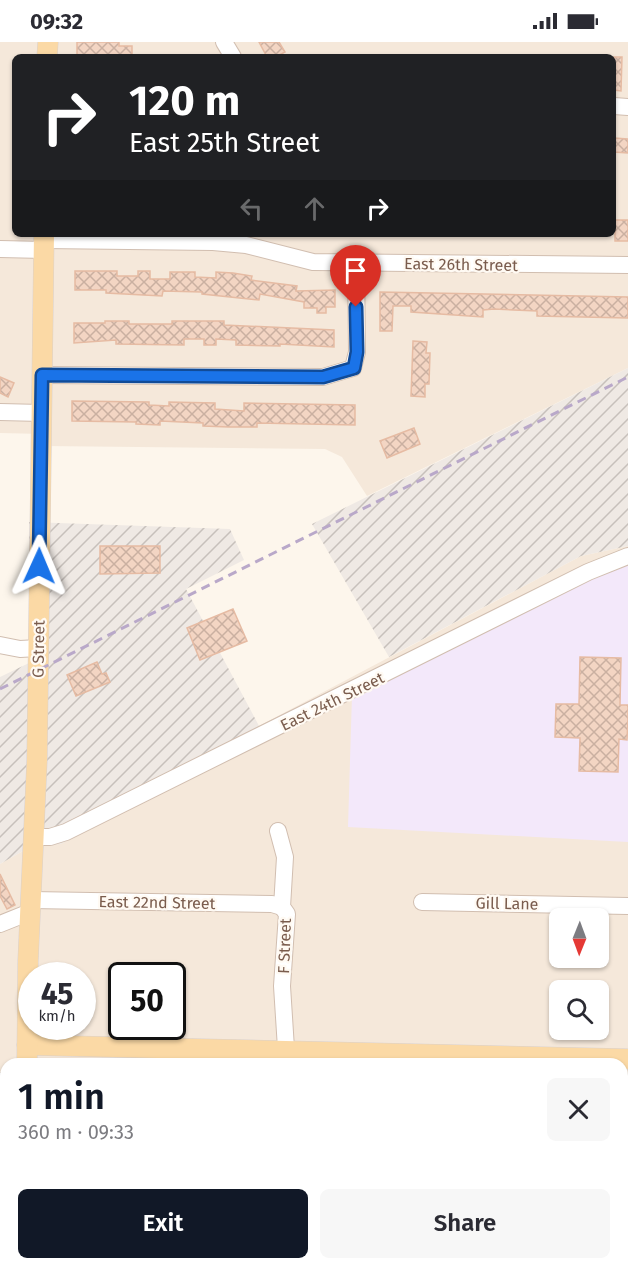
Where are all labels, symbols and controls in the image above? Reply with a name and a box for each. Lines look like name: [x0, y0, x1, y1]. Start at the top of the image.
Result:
text: 09:32: [30, 8, 83, 35]
text: 120 m: [129, 76, 240, 126]
icon: right: [30, 78, 108, 156]
text: East 25th Street: [129, 127, 320, 159]
icon: left: [235, 192, 268, 225]
icon: ahead: [298, 192, 331, 225]
icon: right: [361, 192, 394, 225]
pin: [330, 245, 381, 307]
icon: arrive: [339, 254, 372, 287]
street label: East 26th Street: [404, 254, 518, 275]
position arrow: [7, 534, 71, 598]
street label: G Street: [28, 620, 49, 678]
street label: East 24th Street: [277, 668, 387, 735]
street label: East 22nd Street: [98, 892, 216, 913]
street label: Gill Lane: [475, 893, 539, 914]
north arrow: [549, 908, 609, 968]
map controls: [549, 908, 609, 1040]
street label: F Street: [274, 918, 295, 974]
speed limit sign: 50: [108, 962, 186, 1040]
text: 45: [41, 976, 73, 1012]
button: search: [549, 980, 609, 1040]
text: km/h: [38, 1007, 76, 1025]
text: 1 min: [18, 1075, 105, 1119]
button: close: [547, 1078, 610, 1141]
text: 360 m · 09:33: [18, 1120, 134, 1144]
button: Exit: [18, 1189, 308, 1258]
button: Share: [320, 1189, 610, 1258]

